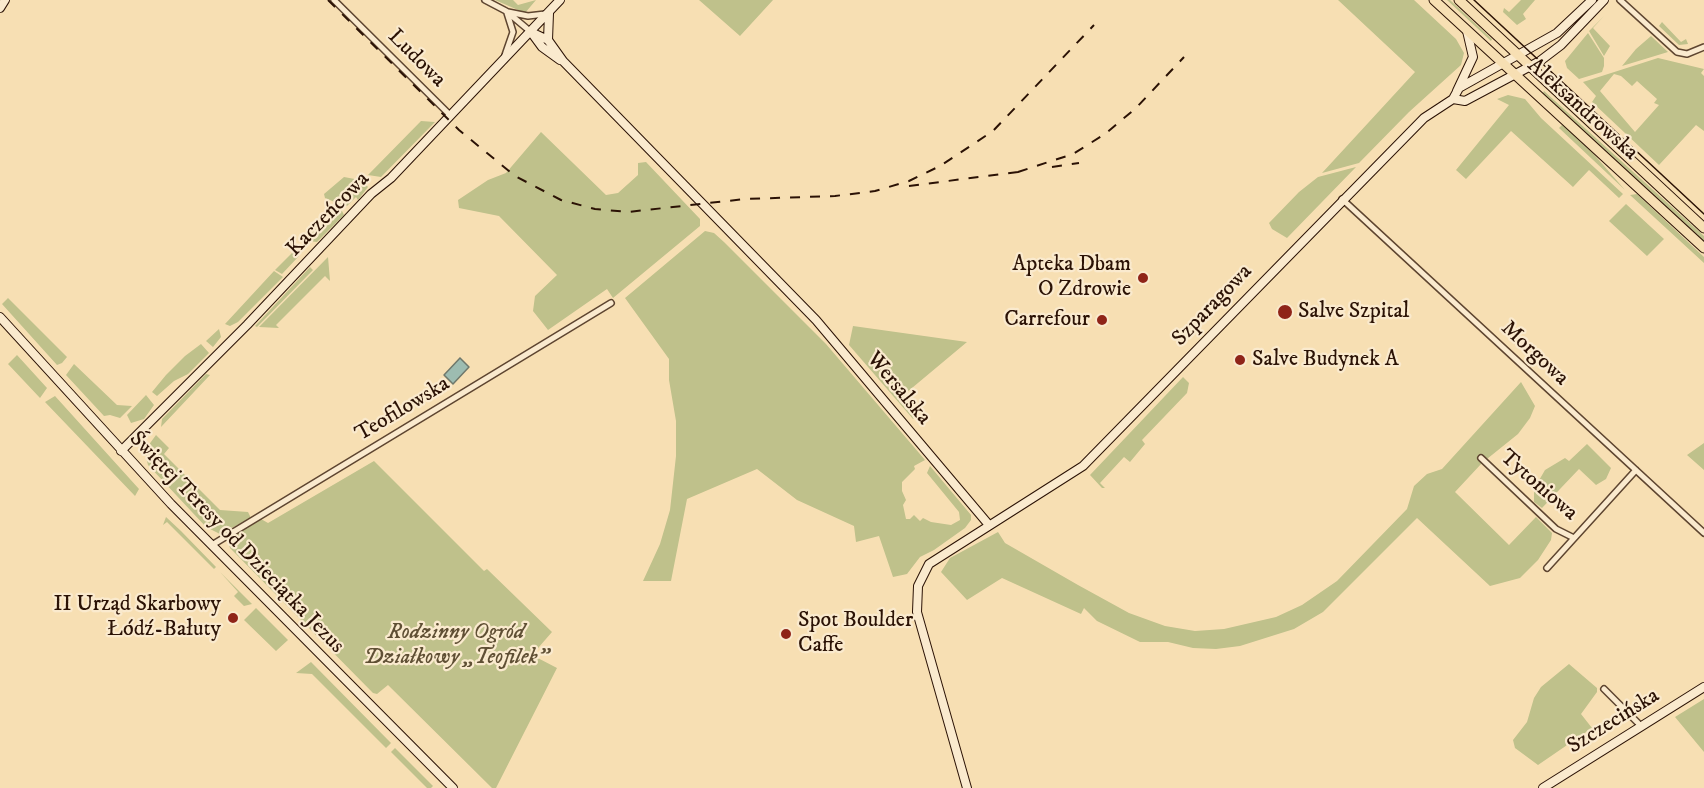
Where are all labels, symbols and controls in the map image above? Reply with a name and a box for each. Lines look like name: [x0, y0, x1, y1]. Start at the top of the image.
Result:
street label: Ludowa: [381, 24, 451, 94]
street label: Aleksandrowska: [1521, 53, 1643, 167]
street label: Kaczeńcowa: [282, 167, 376, 263]
place label: Apteka Dbam O Zdrowie: [1012, 252, 1131, 304]
street label: Szparagowa: [1167, 260, 1259, 352]
marker: Apteka Dbam O Zdrowie: [1136, 271, 1150, 285]
place label: Salve Szpital: [1298, 299, 1409, 325]
marker: Salve Szpital: [1276, 303, 1294, 321]
place label: Carrefour: [1004, 307, 1090, 333]
marker: Carrefour: [1095, 313, 1109, 327]
street label: Morgowa: [1495, 316, 1573, 392]
street label: Wersalska: [860, 347, 936, 431]
place label: Salve Budynek A: [1252, 347, 1399, 373]
marker: Salve Budynek A: [1233, 353, 1247, 367]
street label: Teofilowska: [351, 372, 455, 448]
street label: Świętej Teresy od Dzieciątka Jezus: [123, 427, 349, 659]
street label: Tytoniowa: [1493, 445, 1583, 527]
place label: II Urząd Skarbowy Łódź-Bałuty: [54, 592, 221, 644]
place label: Spot Boulder Caffe: [798, 608, 913, 660]
marker: II Urząd Skarbowy Łódź-Bałuty: [226, 611, 240, 625]
park label: Rodzinny Ogród Działkowy „Teofilek”: [364, 620, 548, 672]
marker: Spot Boulder Caffe: [779, 627, 793, 641]
street label: Szczecińska: [1563, 683, 1665, 761]

